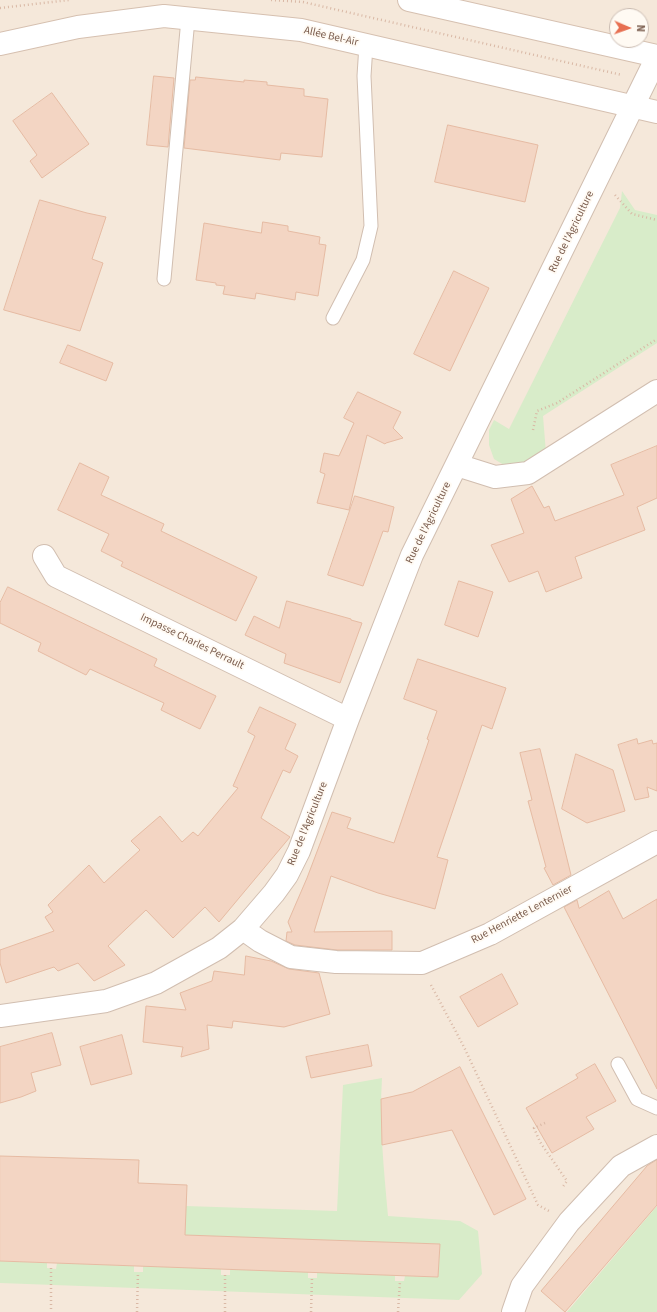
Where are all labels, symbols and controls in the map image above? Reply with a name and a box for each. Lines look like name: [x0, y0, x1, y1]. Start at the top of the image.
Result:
north arrow: [609, 8, 649, 48]
street label: Allée Bel-Air: [303, 24, 359, 50]
text: N: [633, 24, 648, 32]
street label: Rue de l'Agriculture: [546, 189, 598, 275]
street label: Rue de l'Agriculture: [403, 480, 455, 566]
street label: Impasse Charles Perrault: [138, 611, 246, 673]
street label: Rue de l'Agriculture: [285, 780, 331, 868]
street label: Rue Henriette Lenternier: [469, 883, 575, 947]

